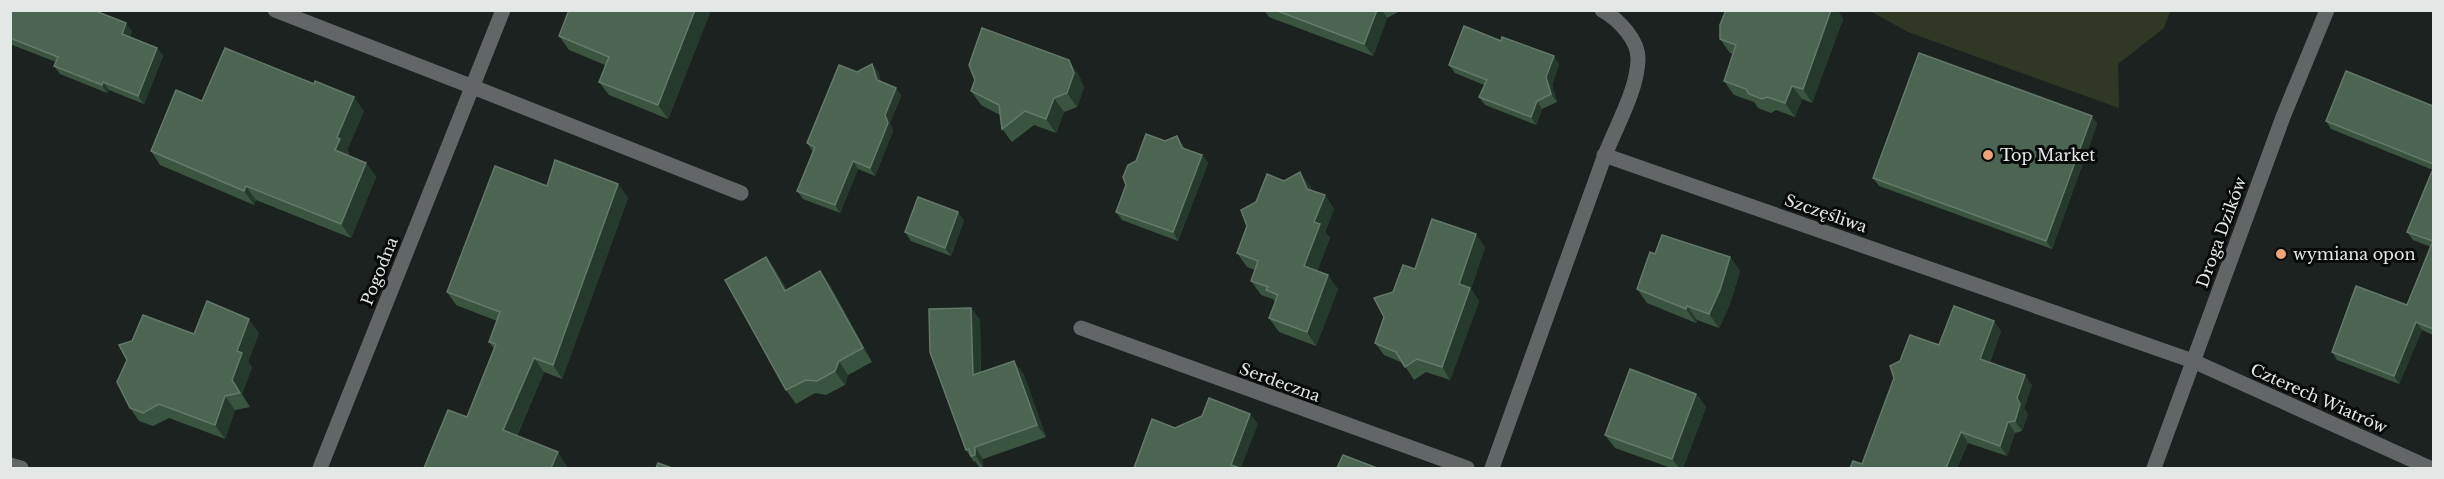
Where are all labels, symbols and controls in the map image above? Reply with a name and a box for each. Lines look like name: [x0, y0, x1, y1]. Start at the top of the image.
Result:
place label: Top Market: [2000, 145, 2095, 165]
marker: Top Market: [1981, 148, 1995, 162]
street label: Droga Dzików: [2192, 174, 2250, 290]
street label: Szczęśliwa: [1782, 190, 1870, 236]
street label: Pogodna: [356, 234, 402, 308]
place label: wymiana opon: [2293, 244, 2415, 264]
marker: wymiana opon: [2274, 247, 2288, 261]
street label: Serdeczna: [1237, 358, 1323, 406]
street label: Czterech Wiatrów: [2248, 359, 2391, 437]

